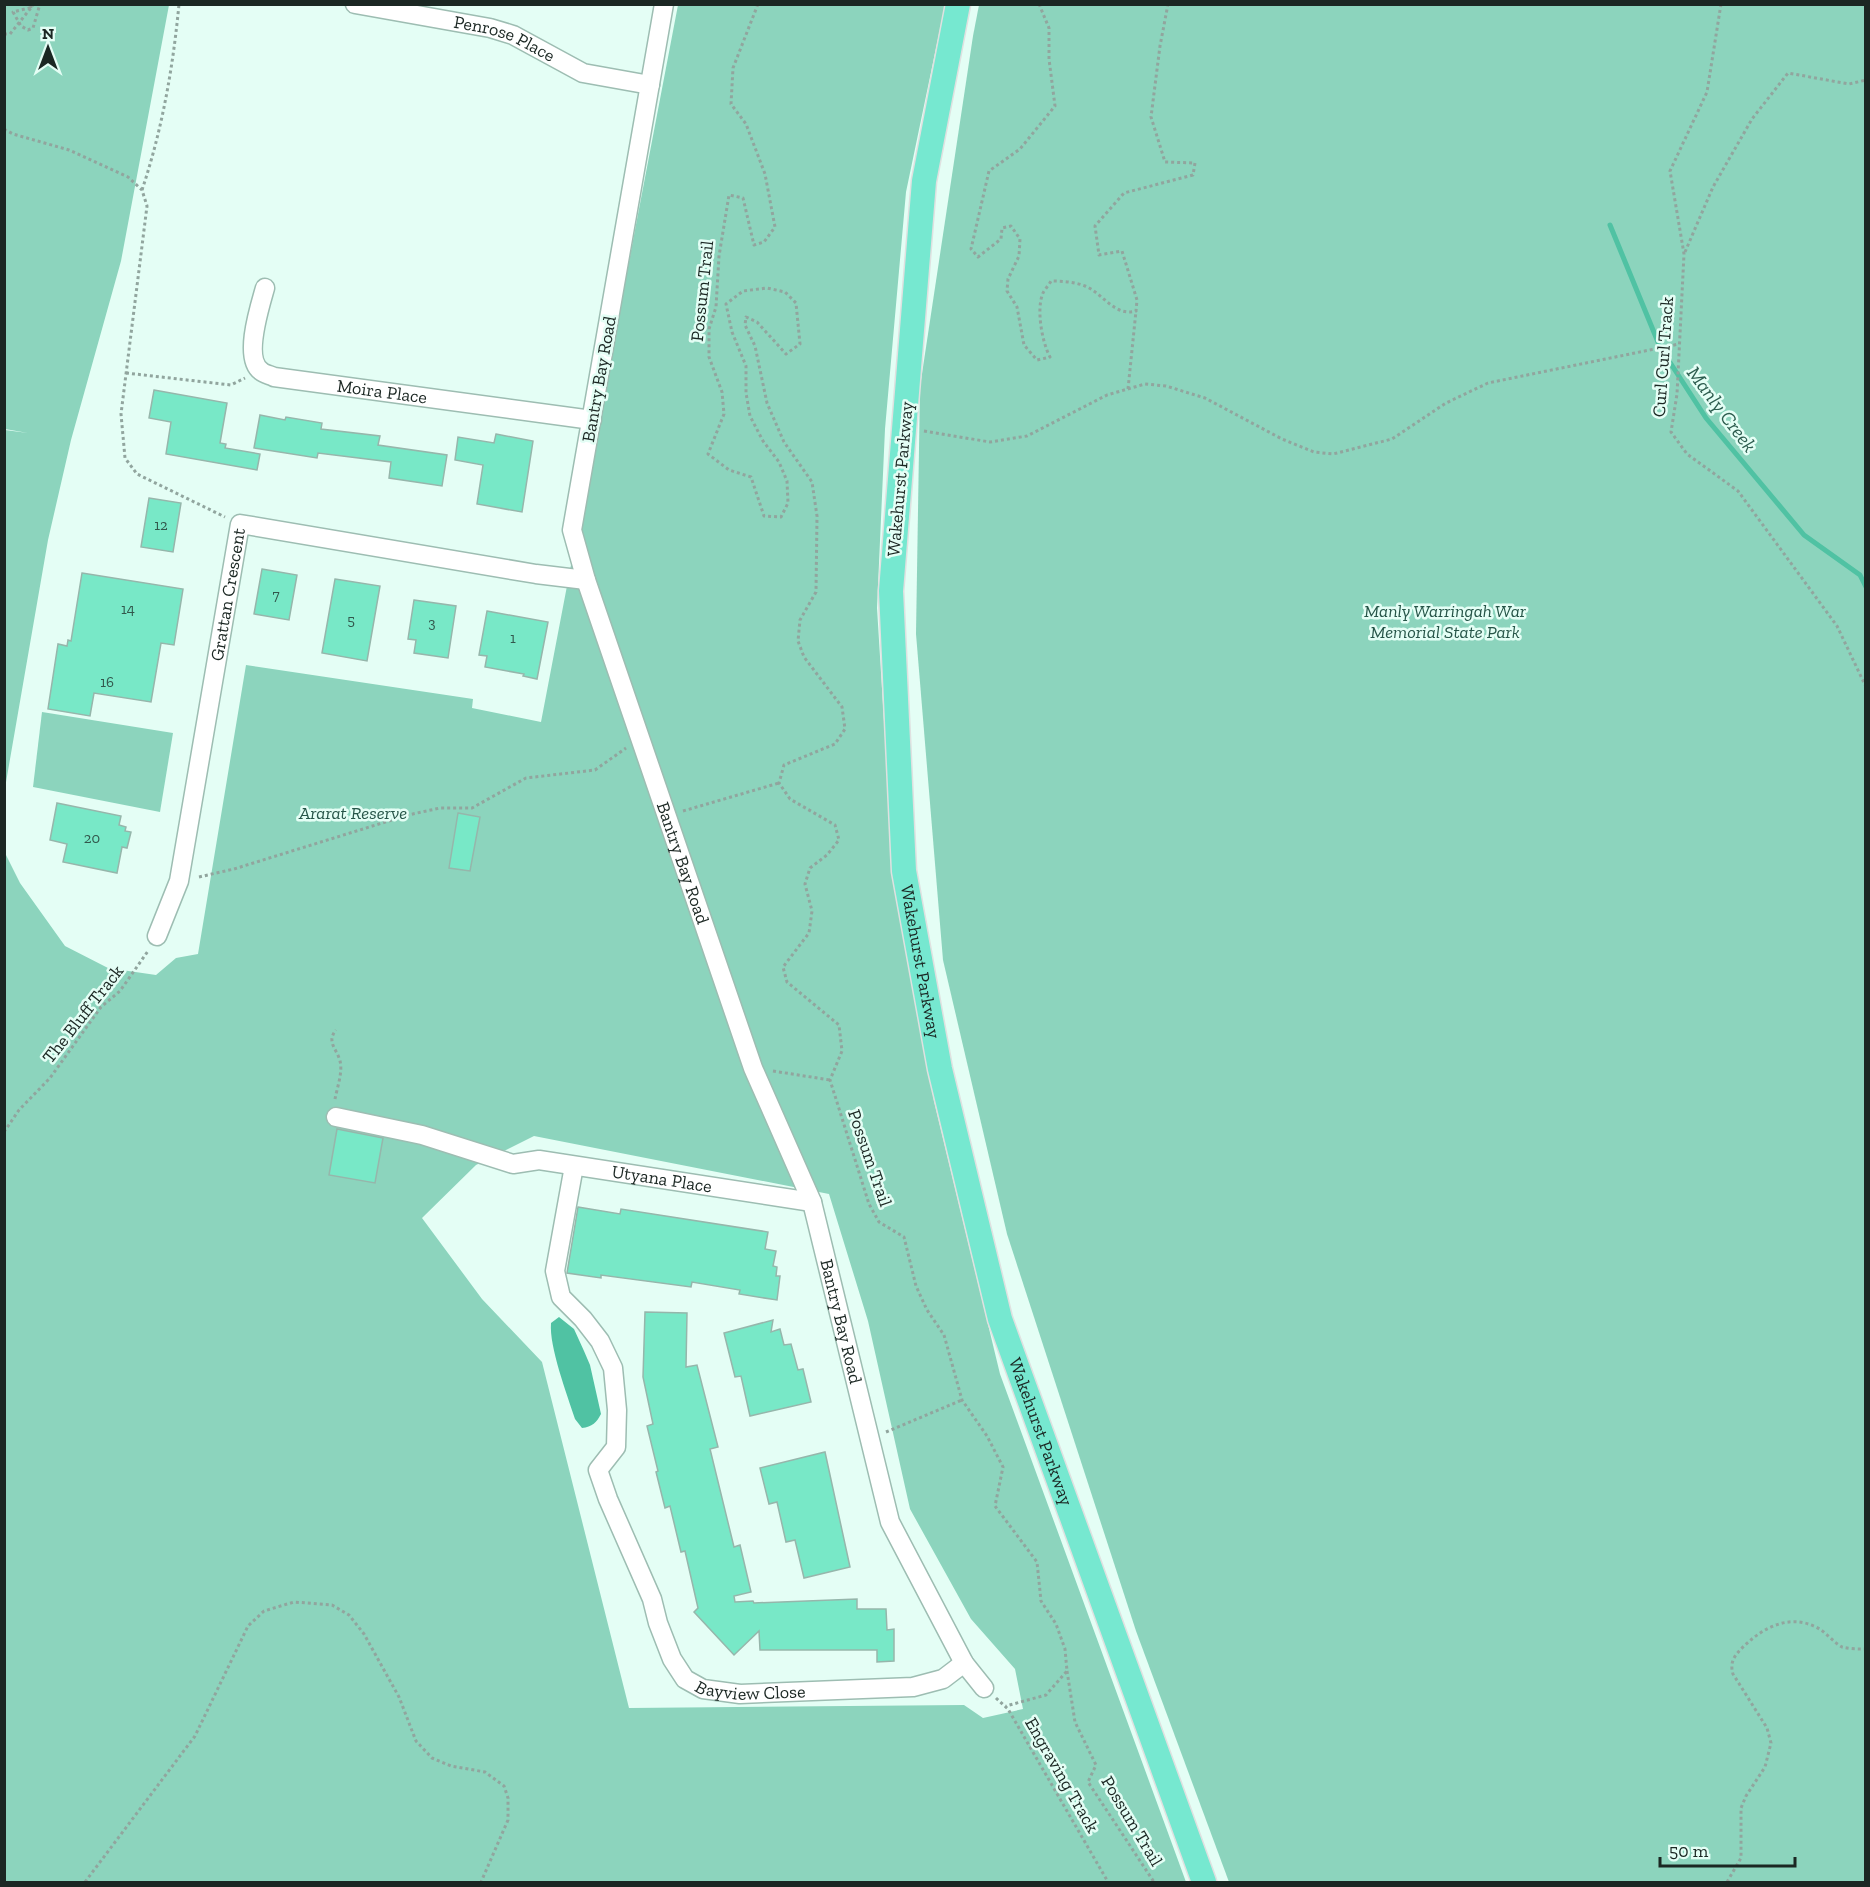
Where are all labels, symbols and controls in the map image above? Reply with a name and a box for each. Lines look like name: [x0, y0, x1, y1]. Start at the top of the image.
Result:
street label: Penrose Place: [452, 11, 559, 67]
north arrow: [18, 18, 78, 78]
text: N: [42, 24, 54, 43]
street label: Possum Trail: [686, 239, 718, 343]
street label: Curl Curl Track: [1648, 295, 1678, 418]
street label: Bantry Bay Road: [577, 314, 621, 444]
water label: Manly Creek: [1682, 361, 1762, 457]
street label: Moira Place: [336, 375, 428, 409]
street label: Wakehurst Parkway: [882, 400, 918, 557]
house number: 12: [154, 516, 168, 534]
street label: Grattan Crescent: [206, 526, 250, 663]
house number: 7: [272, 586, 280, 604]
house number: 14: [121, 600, 135, 618]
park label: Manly Warringah War Memorial State Park: [1364, 600, 1527, 643]
house number: 5: [347, 611, 355, 629]
house number: 3: [428, 614, 436, 632]
house number: 1: [510, 629, 516, 647]
house number: 16: [100, 673, 114, 691]
street label: Bantry Bay Road: [652, 799, 714, 927]
park label: Ararat Reserve: [298, 802, 407, 824]
house number: 20: [84, 829, 100, 847]
street label: Wakehurst Parkway: [896, 883, 945, 1041]
street label: The Bluff Track: [38, 960, 129, 1068]
street label: Possum Trail: [843, 1107, 897, 1210]
street label: Utyana Place: [610, 1160, 714, 1197]
street label: Bantry Bay Road: [815, 1257, 867, 1386]
street label: Wakehurst Parkway: [1004, 1355, 1078, 1509]
street label: Bayview Close: [691, 1676, 806, 1705]
street label: Engraving Track: [1020, 1713, 1104, 1837]
street label: Possum Trail: [1096, 1772, 1168, 1870]
scale bar: [1660, 1830, 1795, 1868]
text: 50 m: [1669, 1840, 1709, 1862]

